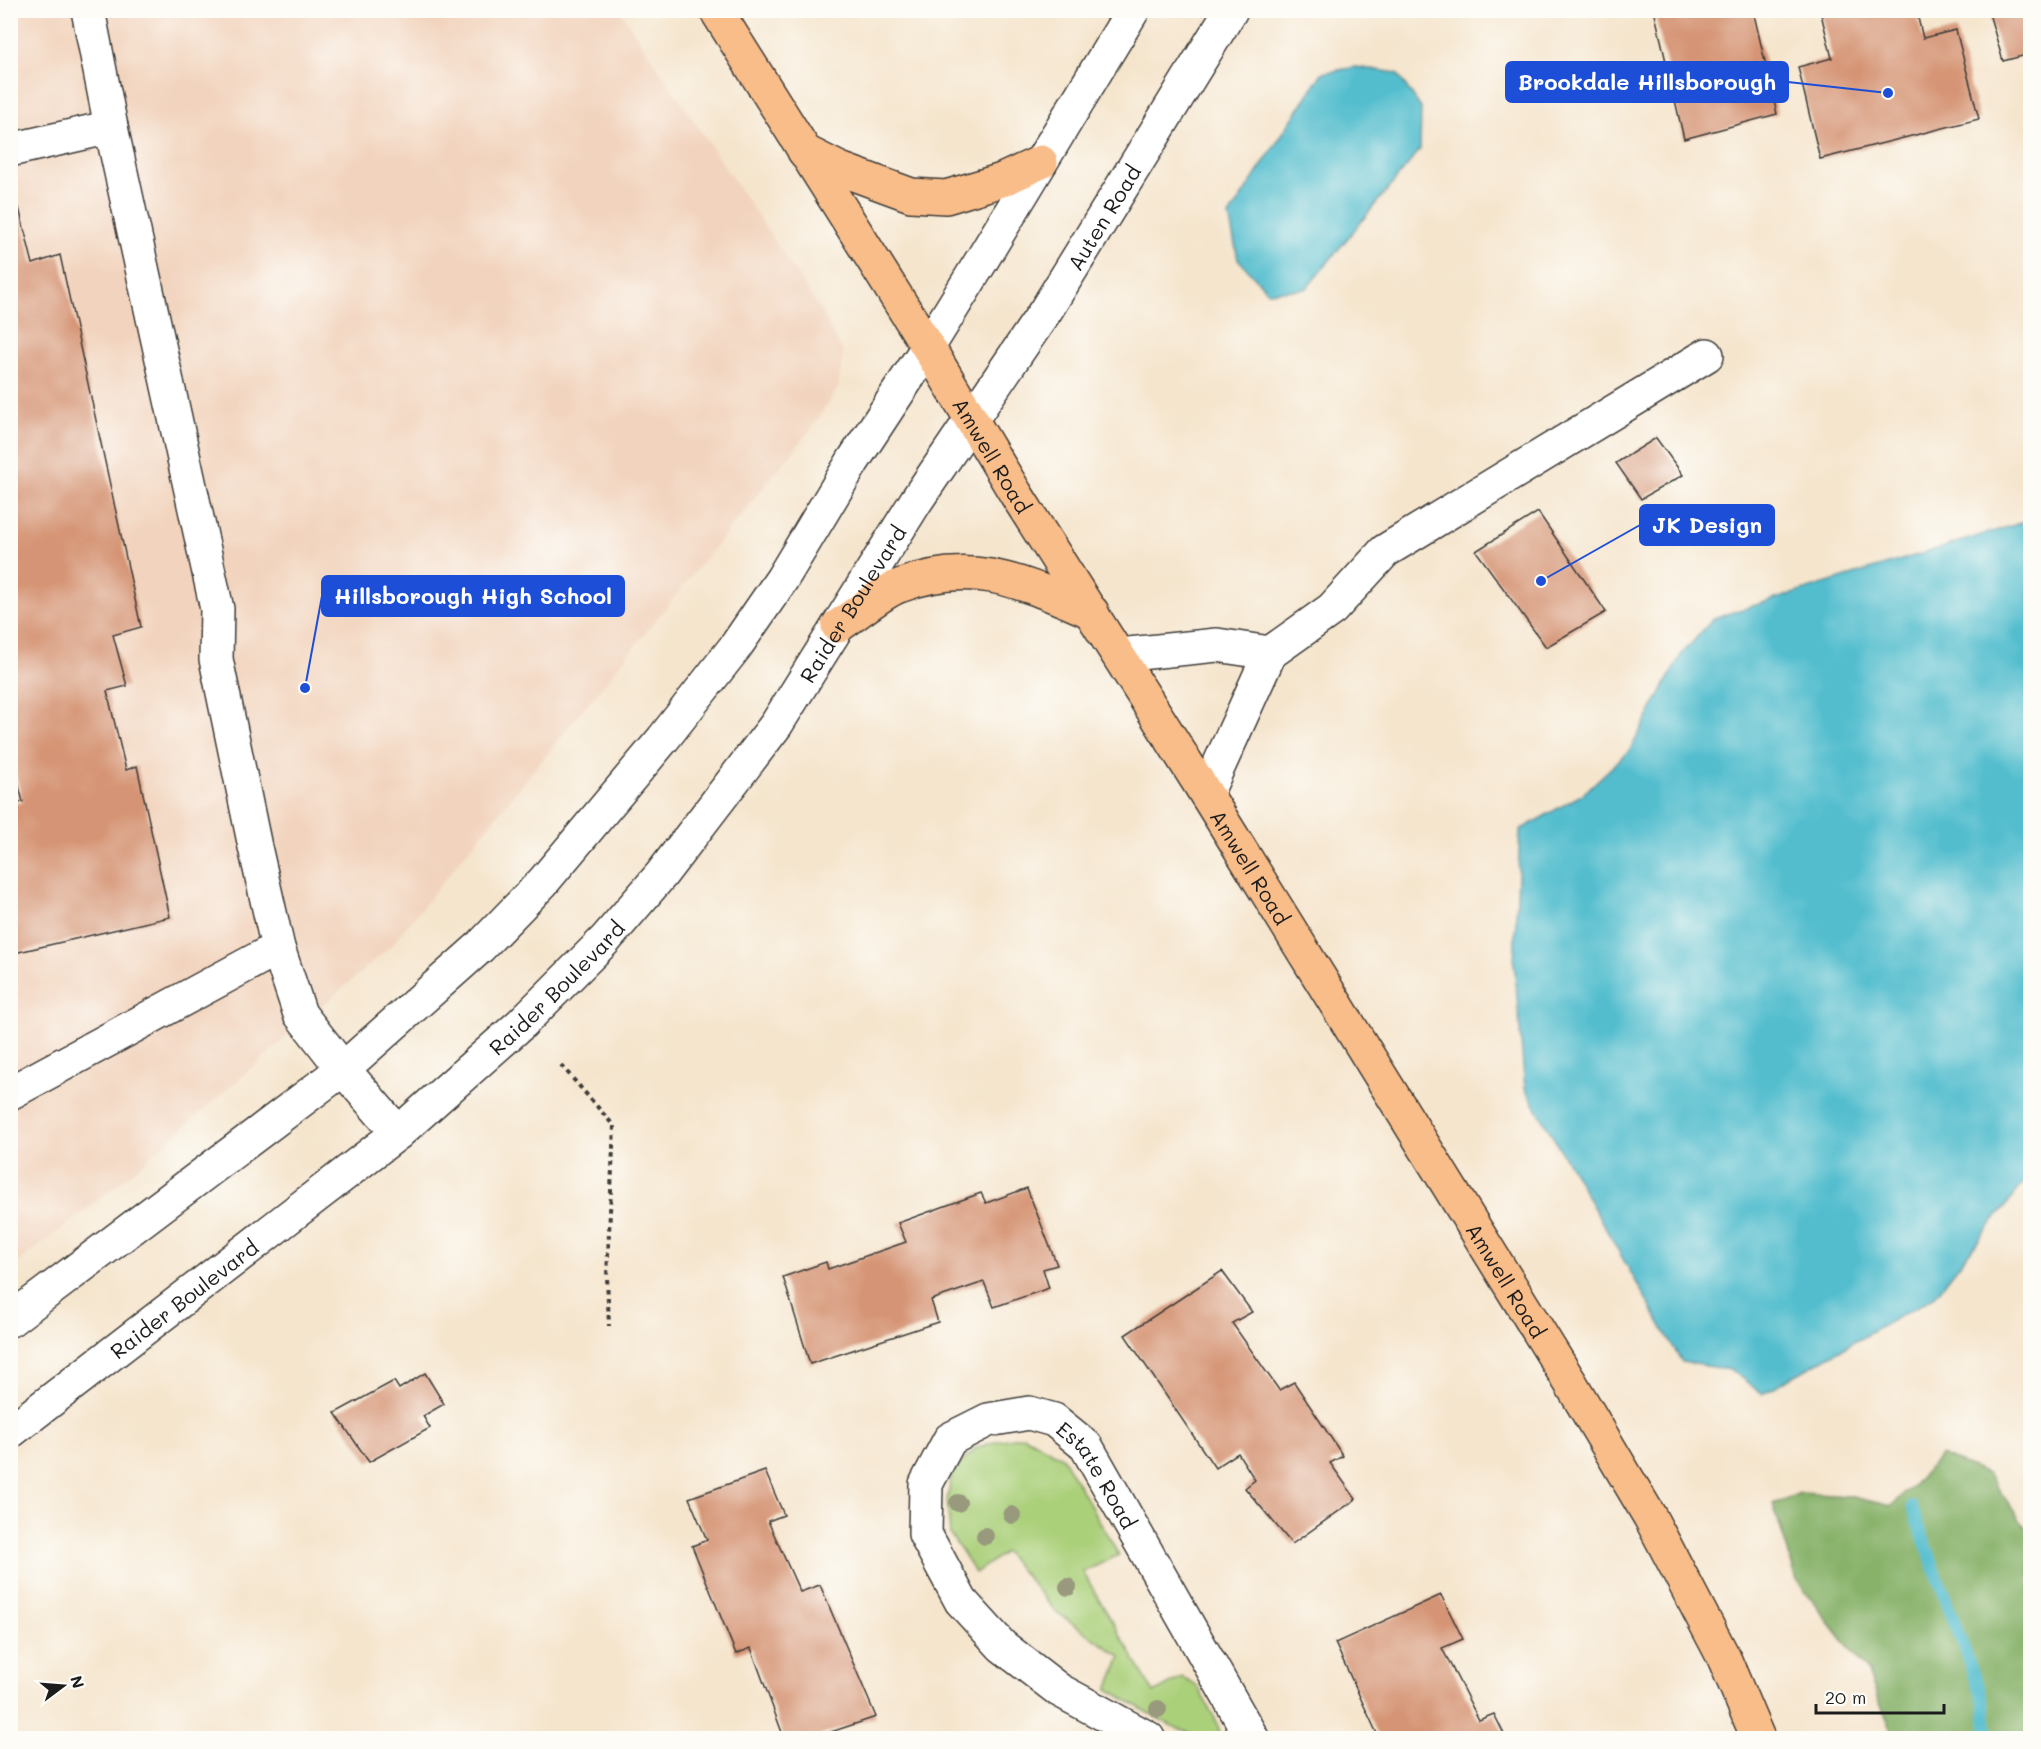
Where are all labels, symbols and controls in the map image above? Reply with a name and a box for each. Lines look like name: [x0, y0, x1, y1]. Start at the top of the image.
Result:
callout: Brookdale Hillsborough: [1506, 62, 1788, 102]
text: Brookdale Hillsborough: [1518, 67, 1776, 96]
street label: Auten Road: [1060, 159, 1146, 275]
street label: Amwell Road: [948, 392, 1038, 518]
callout: JK Design: [1640, 505, 1774, 545]
text: JK Design: [1652, 510, 1762, 539]
street label: Raider Boulevard: [793, 520, 911, 687]
callout: Hillsborough High School: [322, 576, 624, 616]
text: Hillsborough High School: [334, 581, 612, 610]
street label: Amwell Road: [1205, 804, 1297, 929]
street label: Raider Boulevard: [483, 915, 630, 1060]
street label: Amwell Road: [1461, 1217, 1553, 1342]
street label: Raider Boulevard: [104, 1233, 263, 1364]
street label: Estate Road: [1052, 1415, 1144, 1533]
north arrow: [33, 1656, 93, 1716]
text: N: [66, 1673, 90, 1690]
scale bar: [1816, 1677, 1944, 1715]
text: 20 m: [1825, 1685, 1866, 1709]

